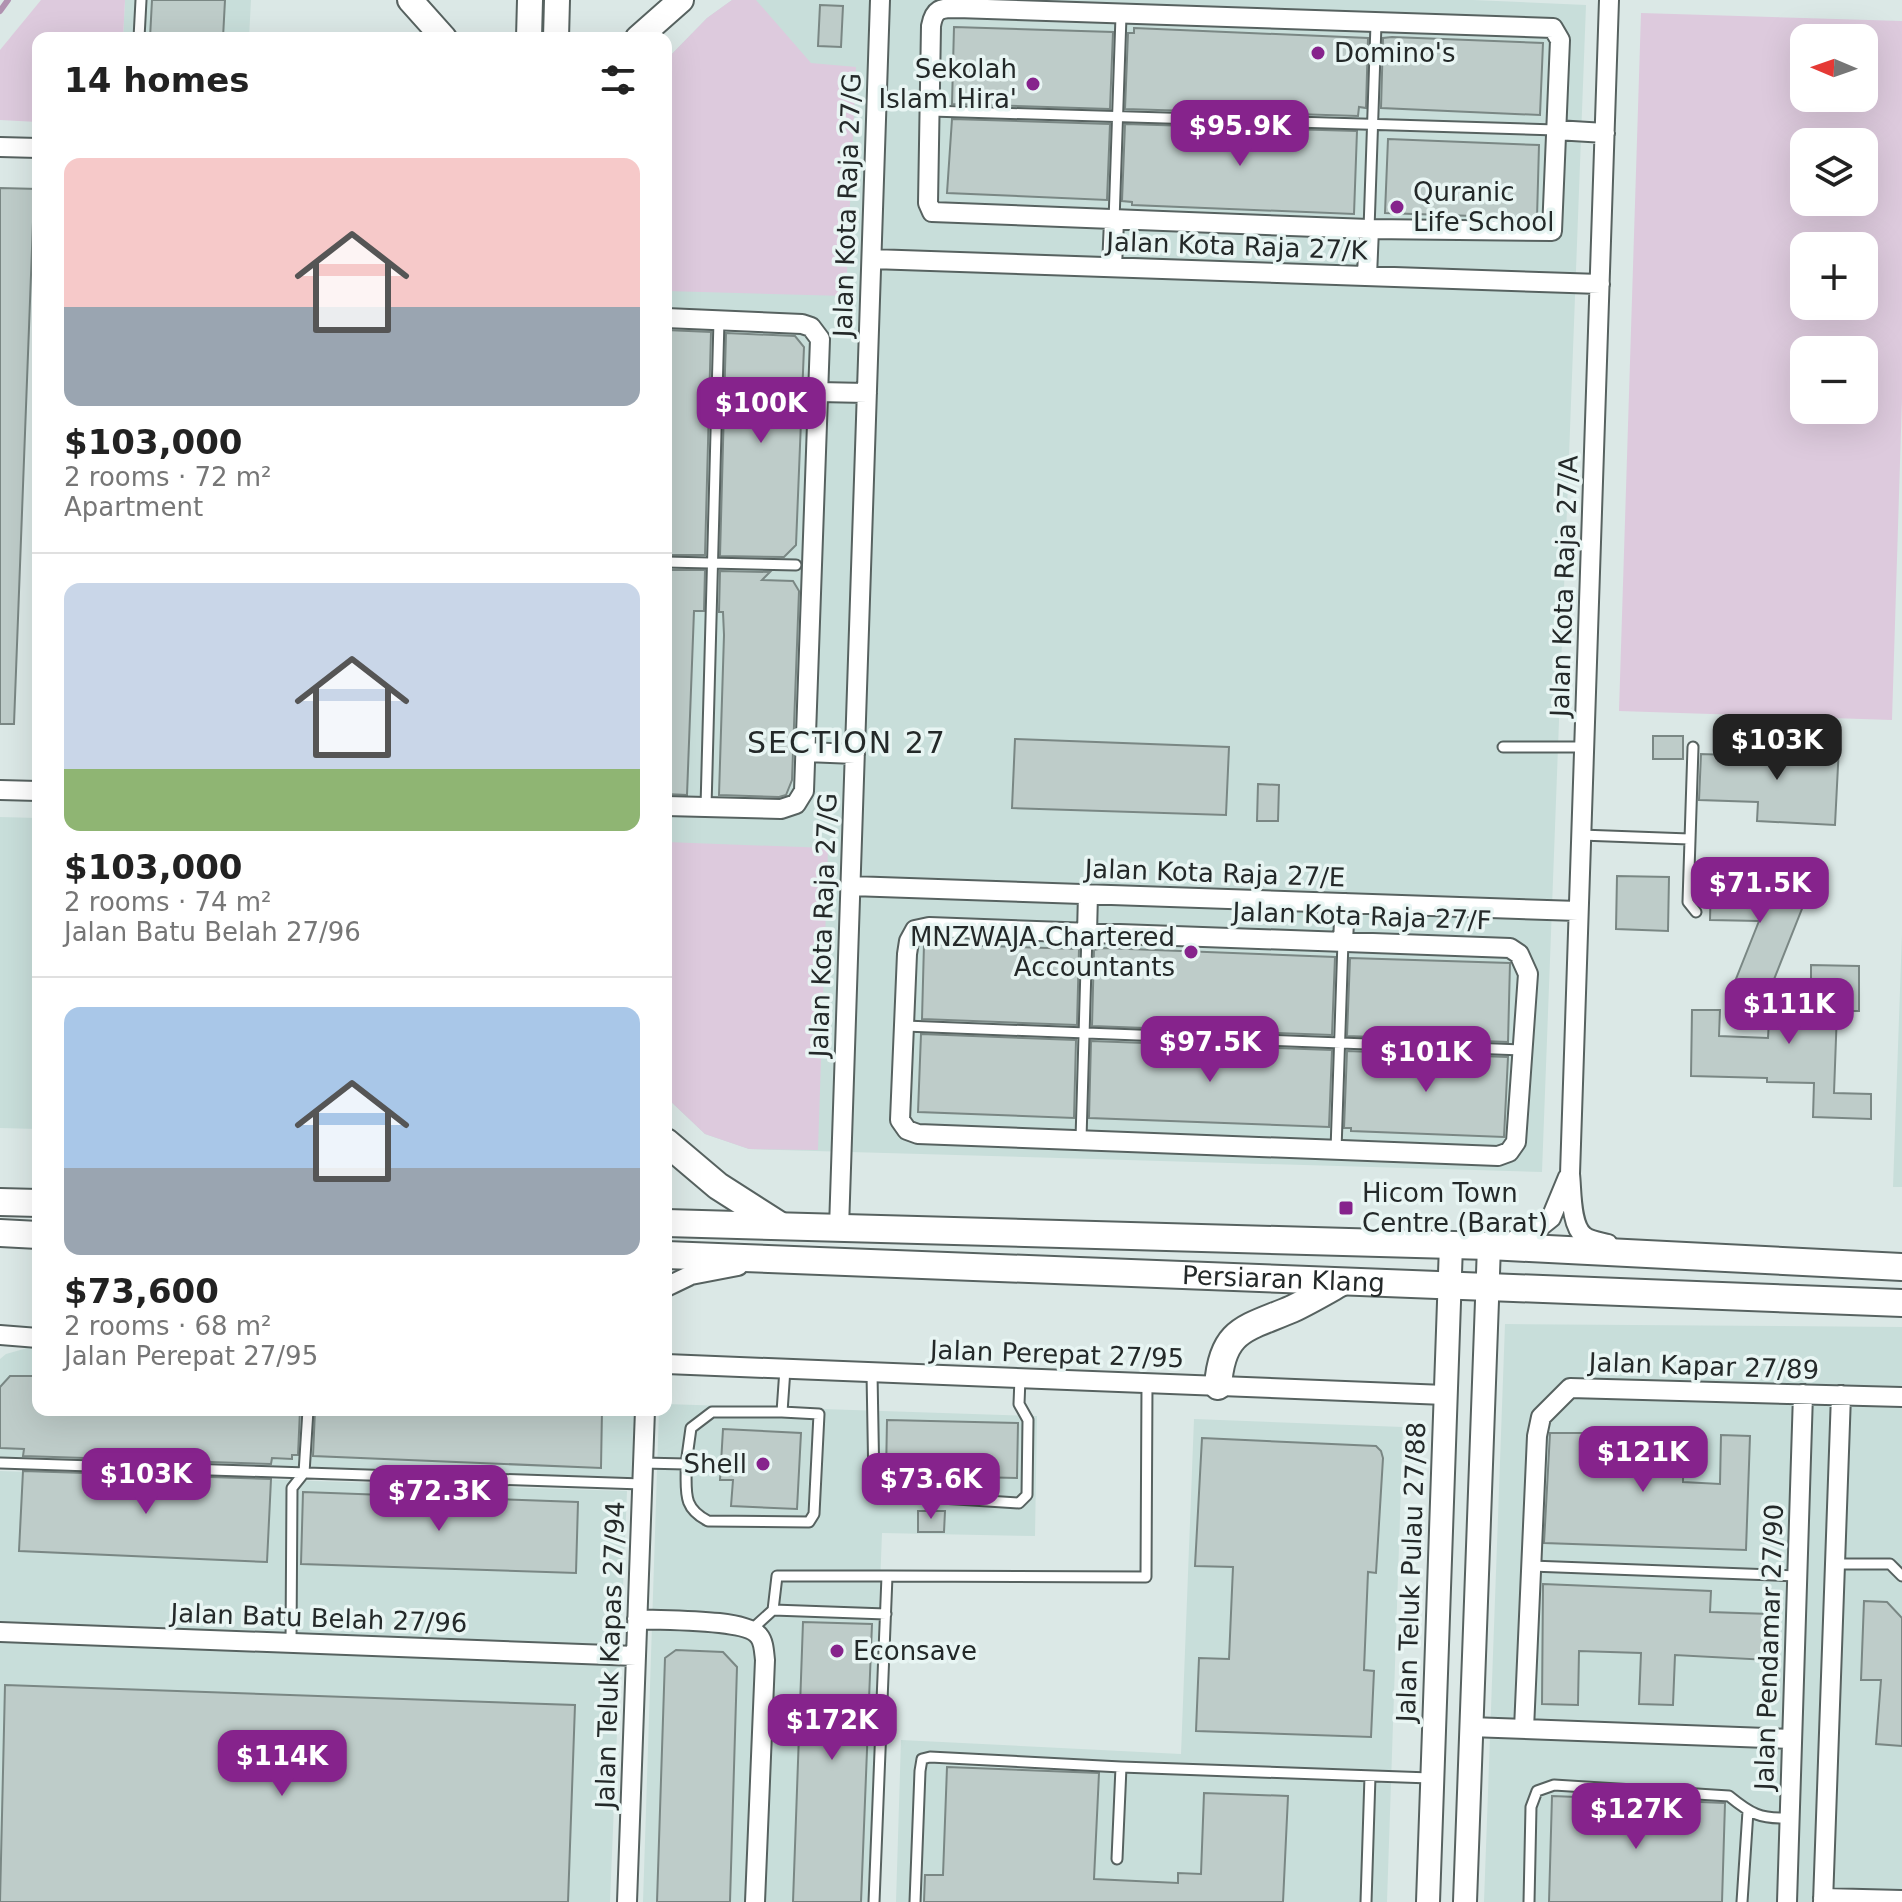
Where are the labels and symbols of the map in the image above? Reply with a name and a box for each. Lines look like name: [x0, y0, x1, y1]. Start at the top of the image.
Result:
north arrow: [1790, 24, 1878, 112]
place label: Domino's: [1334, 38, 1456, 68]
marker: Domino's: [1309, 44, 1327, 62]
place label: Sekolah Islam Hira': [878, 54, 1017, 114]
street label: Jalan Kota Raja 27/G: [827, 72, 867, 340]
marker: Sekolah Islam Hira': [1024, 75, 1042, 93]
pin: $95.9K: [1175, 100, 1305, 168]
place label: Quranic Life School: [1413, 177, 1554, 237]
marker: Quranic Life School: [1388, 198, 1406, 216]
street label: Jalan Kota Raja 27/K: [1104, 226, 1369, 266]
pin: $100K: [705, 377, 817, 445]
street label: Jalan Kota Raja 27/A: [1544, 454, 1584, 719]
pin: $103K: [1721, 714, 1833, 782]
district label: SECTION 27: [747, 725, 947, 760]
street label: Jalan Kota Raja 27/G: [803, 792, 843, 1060]
street label: Jalan Kota Raja 27/E: [1082, 853, 1346, 893]
pin: $71.5K: [1695, 857, 1825, 925]
street label: Jalan Kota Raja 27/F: [1230, 896, 1492, 936]
place label: MNZWAJA Chartered Accountants: [910, 922, 1175, 982]
marker: MNZWAJA Chartered Accountants: [1182, 943, 1200, 961]
pin: $111K: [1733, 978, 1845, 1046]
pin: $97.5K: [1145, 1016, 1275, 1084]
pin: $101K: [1370, 1026, 1482, 1094]
place label: Hicom Town Centre (Barat): [1362, 1178, 1548, 1238]
marker: Hicom Town Centre (Barat): [1337, 1199, 1355, 1217]
street label: Persiaran Klang: [1182, 1260, 1385, 1298]
street label: Jalan Perepat 27/95: [927, 1335, 1185, 1373]
street label: Jalan Kapar 27/89: [1586, 1347, 1820, 1385]
street label: Jalan Teluk Pulau 27/88: [1391, 1421, 1431, 1725]
pin: $121K: [1587, 1426, 1699, 1494]
pin: $103K: [90, 1448, 202, 1516]
place label: Shell: [684, 1449, 747, 1479]
pin: $73.6K: [866, 1453, 996, 1521]
marker: Shell: [754, 1455, 772, 1473]
pin: $72.3K: [374, 1465, 504, 1533]
street label: Jalan Teluk Kapas 27/94: [590, 1501, 630, 1811]
street label: Jalan Pendamar 27/90: [1749, 1503, 1789, 1793]
street label: Jalan Batu Belah 27/96: [168, 1598, 468, 1638]
place label: Econsave: [853, 1636, 977, 1666]
marker: Econsave: [828, 1642, 846, 1660]
pin: $172K: [776, 1694, 888, 1762]
pin: $114K: [226, 1730, 338, 1798]
pin: $127K: [1580, 1783, 1692, 1851]

